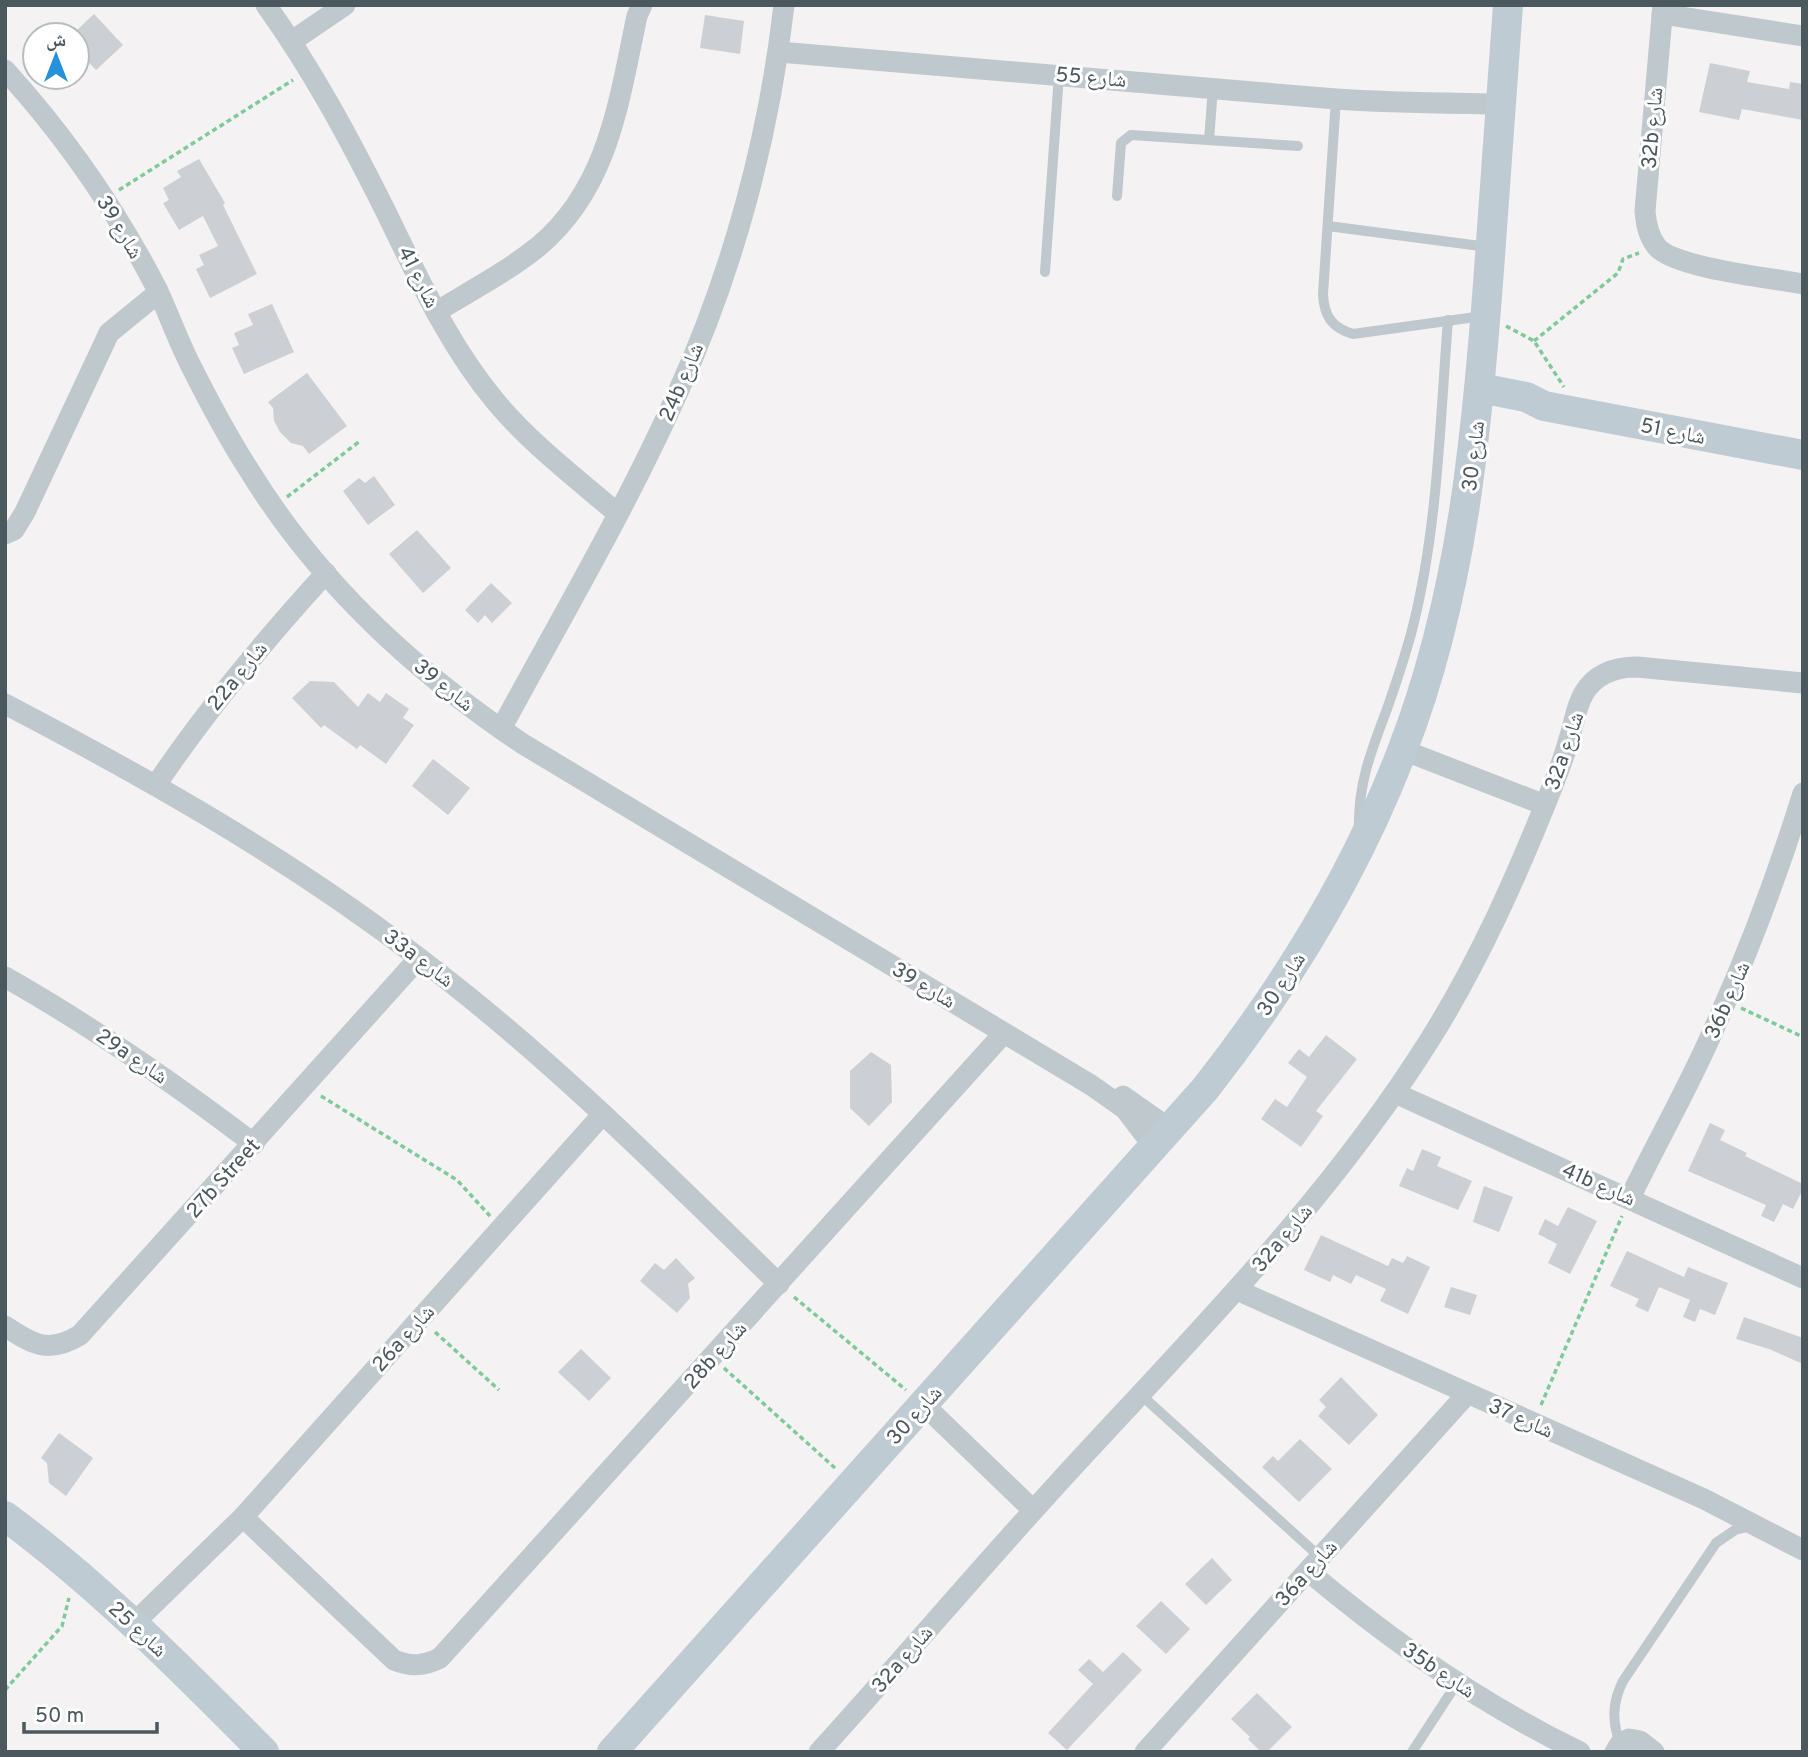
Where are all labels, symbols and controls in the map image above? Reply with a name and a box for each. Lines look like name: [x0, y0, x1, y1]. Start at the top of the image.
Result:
north arrow: [21, 21, 91, 91]
text: ش: [46, 29, 66, 53]
street label: شارع 55: [1054, 62, 1127, 95]
street label: 32b شارع: [1636, 86, 1671, 170]
street label: شارع 39: [89, 191, 148, 265]
street label: شارع 41: [391, 242, 445, 313]
street label: 24b شارع: [654, 339, 711, 426]
street label: شارع 51: [1638, 413, 1708, 452]
street label: شارع 30: [1457, 419, 1492, 493]
street label: 22a شارع: [202, 637, 274, 717]
street label: شارع 39: [408, 654, 479, 719]
street label: 32a شارع: [1539, 709, 1591, 794]
street label: 33a شارع: [377, 924, 459, 994]
street label: شارع 30: [1252, 948, 1313, 1022]
street label: شارع 39: [886, 957, 960, 1016]
street label: 36b شارع: [1699, 958, 1757, 1043]
street label: 29a شارع: [90, 1023, 172, 1091]
street label: 27b Street: [181, 1133, 267, 1225]
street label: 41b شارع: [1557, 1157, 1639, 1213]
street label: 32a شارع: [1247, 1199, 1320, 1279]
street label: 26a شارع: [367, 1300, 441, 1378]
street label: 28b شارع: [679, 1316, 754, 1396]
street label: شارع 30: [881, 1381, 949, 1451]
street label: شارع 37: [1484, 1393, 1557, 1446]
street label: 36a شارع: [1270, 1535, 1344, 1613]
street label: شارع 25: [102, 1596, 172, 1664]
street label: 32a شارع: [866, 1621, 940, 1699]
street label: 35b شارع: [1396, 1637, 1480, 1705]
scale bar: [24, 1690, 158, 1734]
text: 50 m: [35, 1703, 84, 1730]

